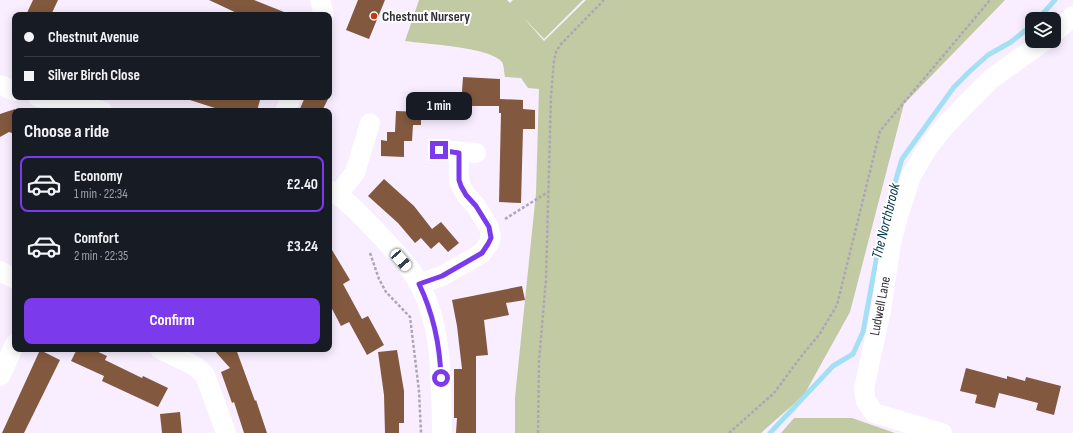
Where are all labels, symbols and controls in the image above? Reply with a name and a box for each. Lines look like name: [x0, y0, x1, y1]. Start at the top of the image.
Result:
place label: Chestnut Nursery: [382, 8, 470, 25]
marker: Chestnut Nursery: [369, 11, 379, 21]
map controls: [1025, 12, 1061, 48]
button: layers: [1025, 12, 1061, 48]
text: Chestnut Avenue: [48, 28, 139, 47]
text: Silver Birch Close: [48, 66, 140, 85]
callout: 1 min: [406, 92, 472, 120]
text: 1 min: [427, 98, 451, 114]
text: Choose a ride: [24, 121, 109, 142]
route end: [430, 141, 448, 159]
icon: car: [26, 166, 62, 202]
text: Economy: [74, 167, 123, 186]
text: £2.40: [286, 175, 318, 194]
water label: The Northbrook: [867, 181, 905, 261]
text: 1 min · 22:34: [74, 186, 128, 202]
icon: car: [26, 228, 62, 264]
text: Comfort: [74, 229, 119, 248]
text: £3.24: [286, 237, 318, 256]
car: [389, 247, 413, 273]
text: 2 min · 22:35: [74, 248, 128, 264]
street label: Ludwell Lane: [866, 275, 894, 337]
button: Confirm: [24, 298, 320, 344]
route start: [432, 369, 450, 387]

